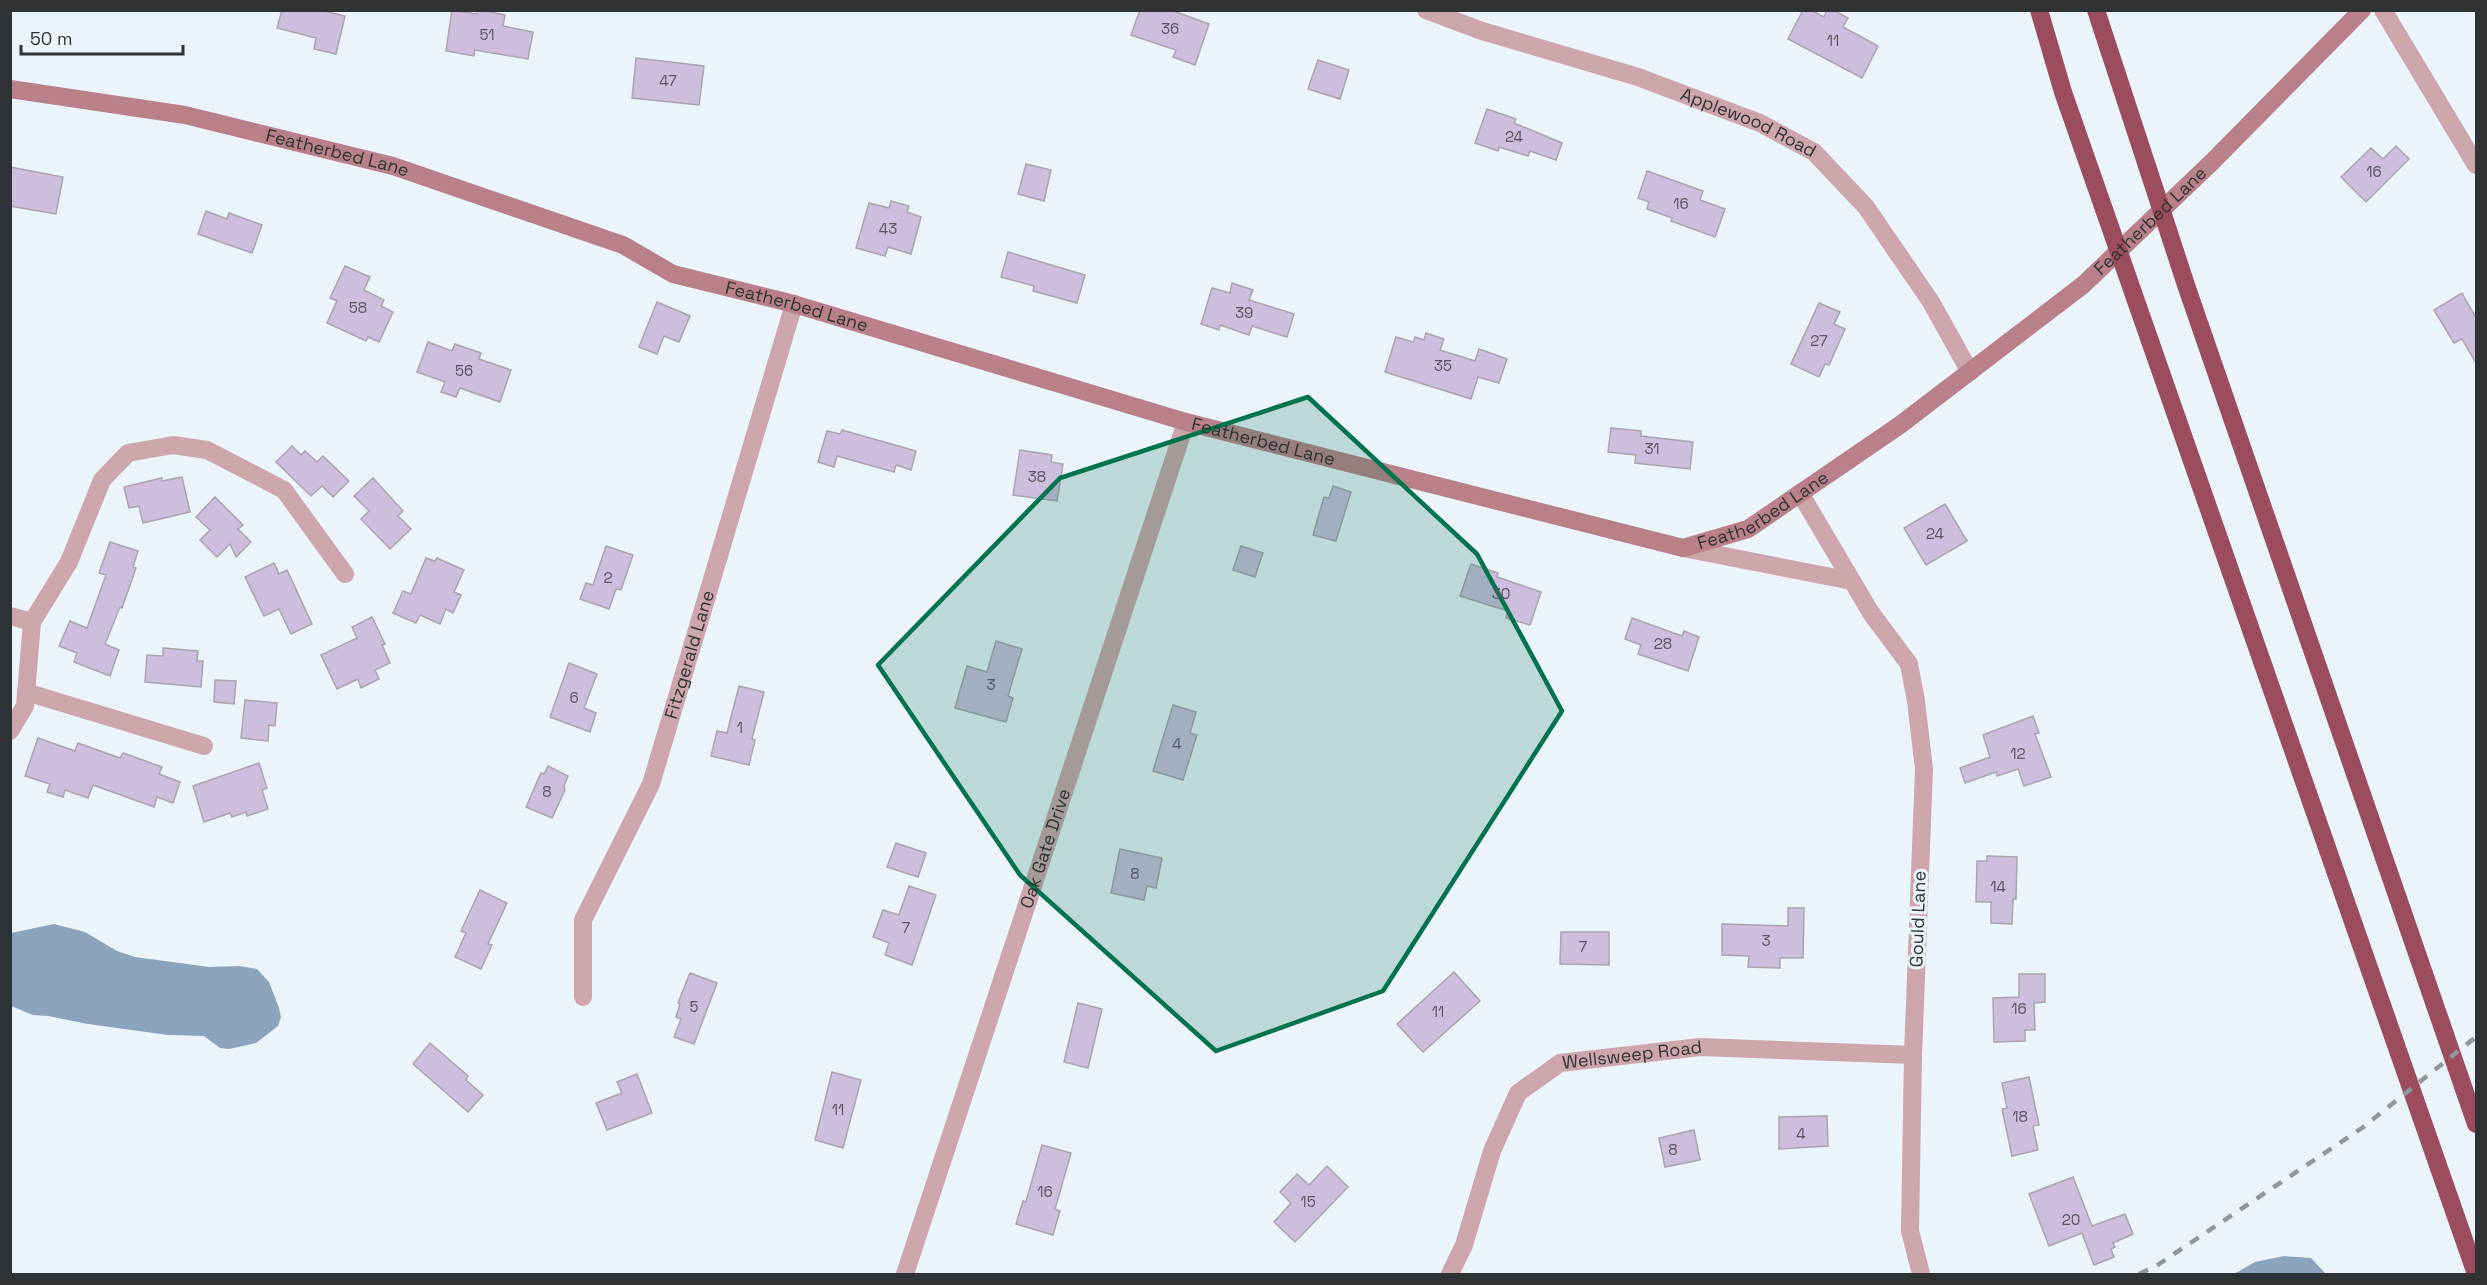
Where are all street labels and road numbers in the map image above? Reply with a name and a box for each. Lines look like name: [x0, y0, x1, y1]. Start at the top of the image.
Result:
street label: Applewood Road: [1678, 82, 1821, 162]
street label: Featherbed Lane: [263, 123, 413, 182]
street label: Featherbed Lane: [2089, 161, 2211, 280]
street label: Featherbed Lane: [723, 275, 871, 337]
street label: Featherbed Lane: [1189, 412, 1338, 470]
street label: Featherbed Lane: [1695, 465, 1833, 554]
street label: Fitzgerald Lane: [659, 587, 719, 722]
street label: Oak Gate Drive: [1014, 786, 1075, 911]
street label: Gould Lane: [1904, 870, 1931, 968]
street label: Wellsweep Road: [1561, 1035, 1703, 1074]

